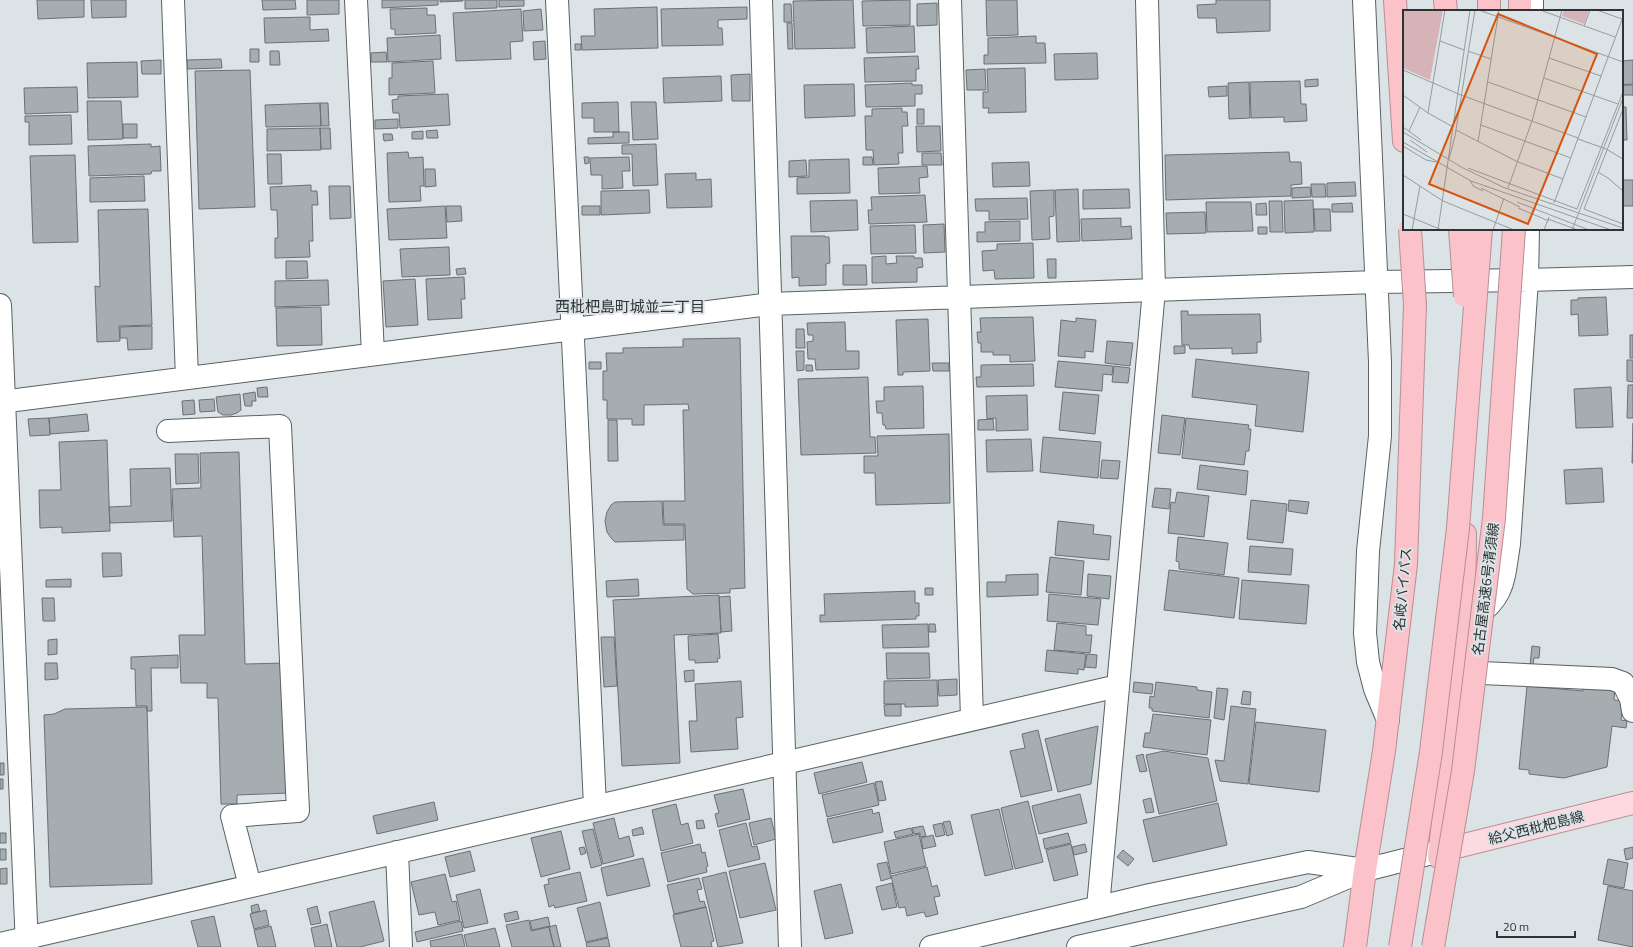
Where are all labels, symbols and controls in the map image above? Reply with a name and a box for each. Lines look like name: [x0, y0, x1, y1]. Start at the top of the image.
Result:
inset map: [1403, 10, 1623, 230]
district label: 西枇杷島町城並二丁目: [555, 295, 705, 318]
street label: 名古屋高速6号清須線: [1466, 521, 1504, 657]
street label: 名岐バイパス: [1388, 546, 1416, 632]
street label: 給父西枇杷島線: [1486, 805, 1586, 849]
scale bar: [1497, 913, 1575, 939]
text: 20 m: [1503, 917, 1529, 936]

